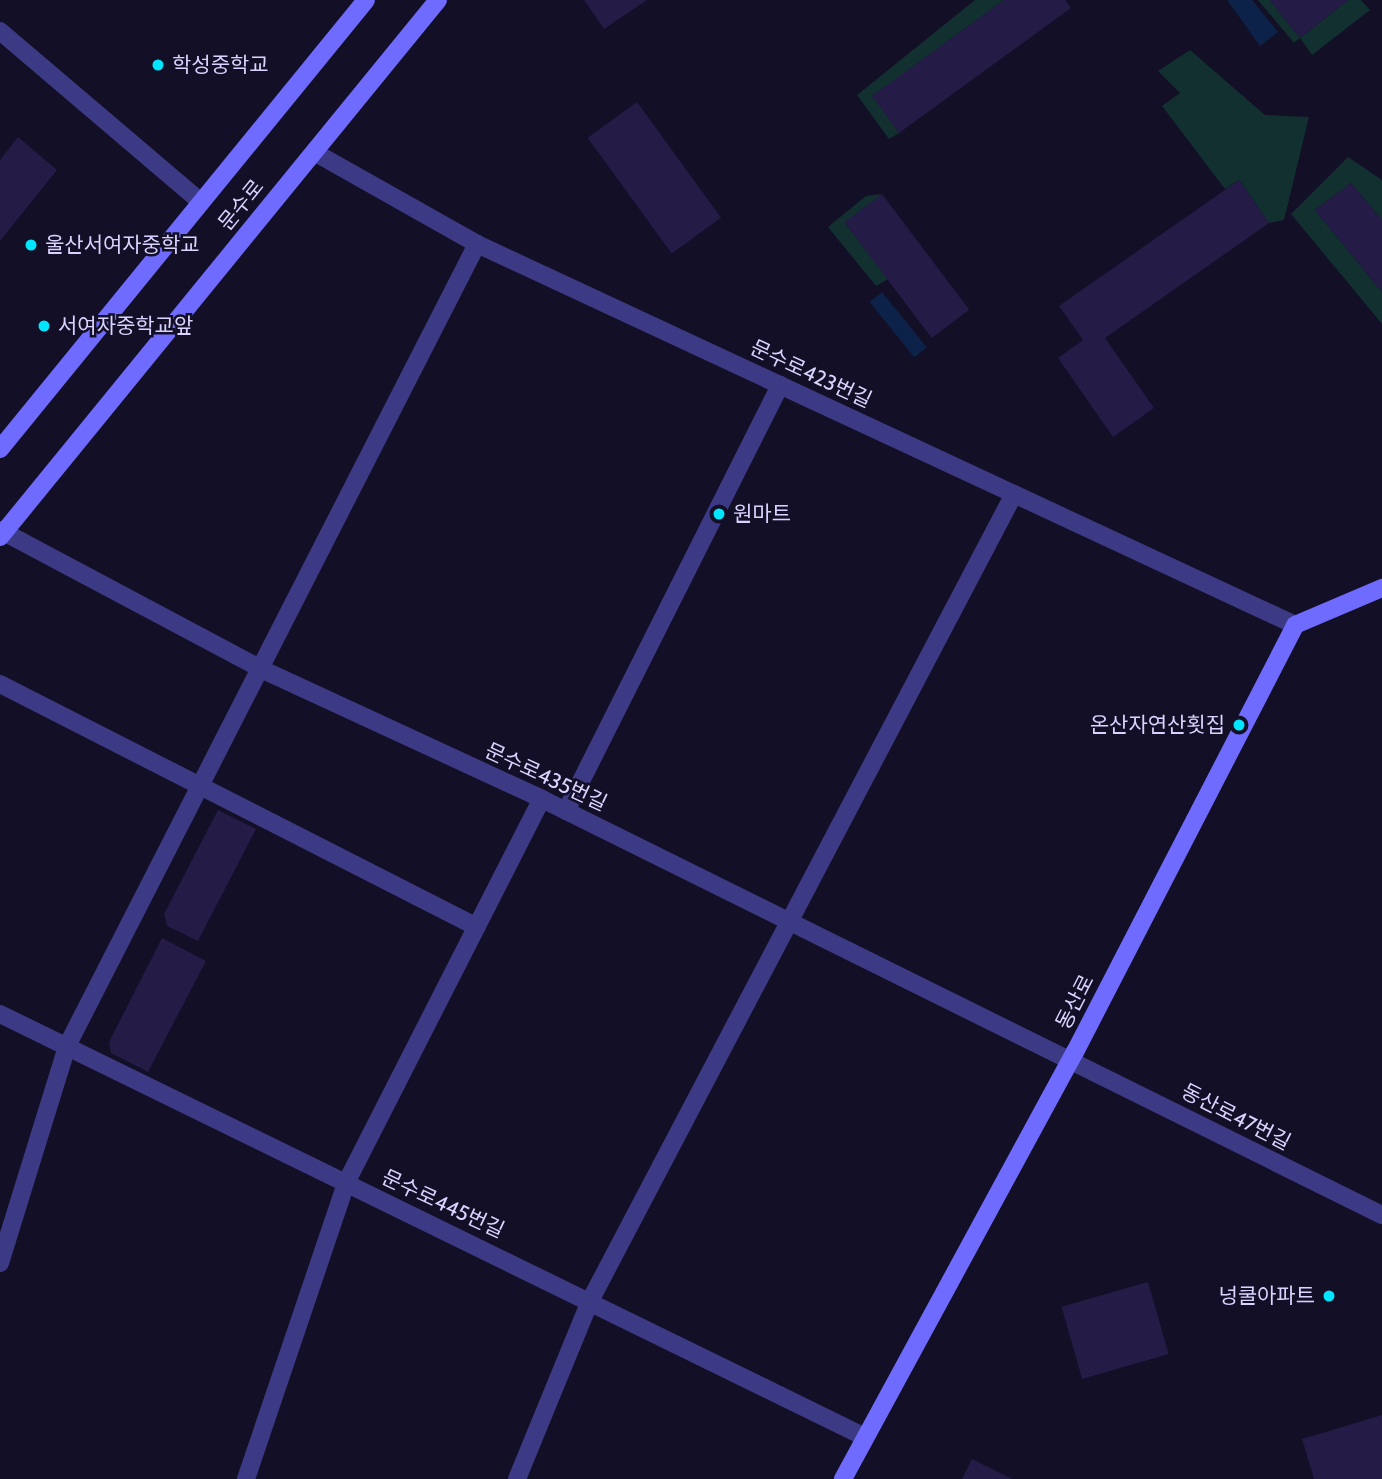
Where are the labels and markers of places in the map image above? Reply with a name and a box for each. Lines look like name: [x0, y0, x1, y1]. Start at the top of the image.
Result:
place label: 학성중학교: [172, 52, 269, 78]
marker: 학성중학교: [150, 57, 166, 73]
place label: 울산서여자중학교: [45, 232, 200, 258]
marker: 울산서여자중학교: [23, 237, 39, 253]
place label: 서여자중학교앞: [58, 313, 193, 339]
marker: 서여자중학교앞: [36, 318, 52, 334]
place label: 원마트: [733, 501, 791, 527]
marker: 원마트: [711, 506, 727, 522]
place label: 온산자연산횟집: [1090, 712, 1225, 738]
marker: 온산자연산횟집: [1231, 717, 1247, 733]
place label: 넝쿨아파트: [1218, 1283, 1315, 1309]
marker: 넝쿨아파트: [1321, 1288, 1337, 1304]

